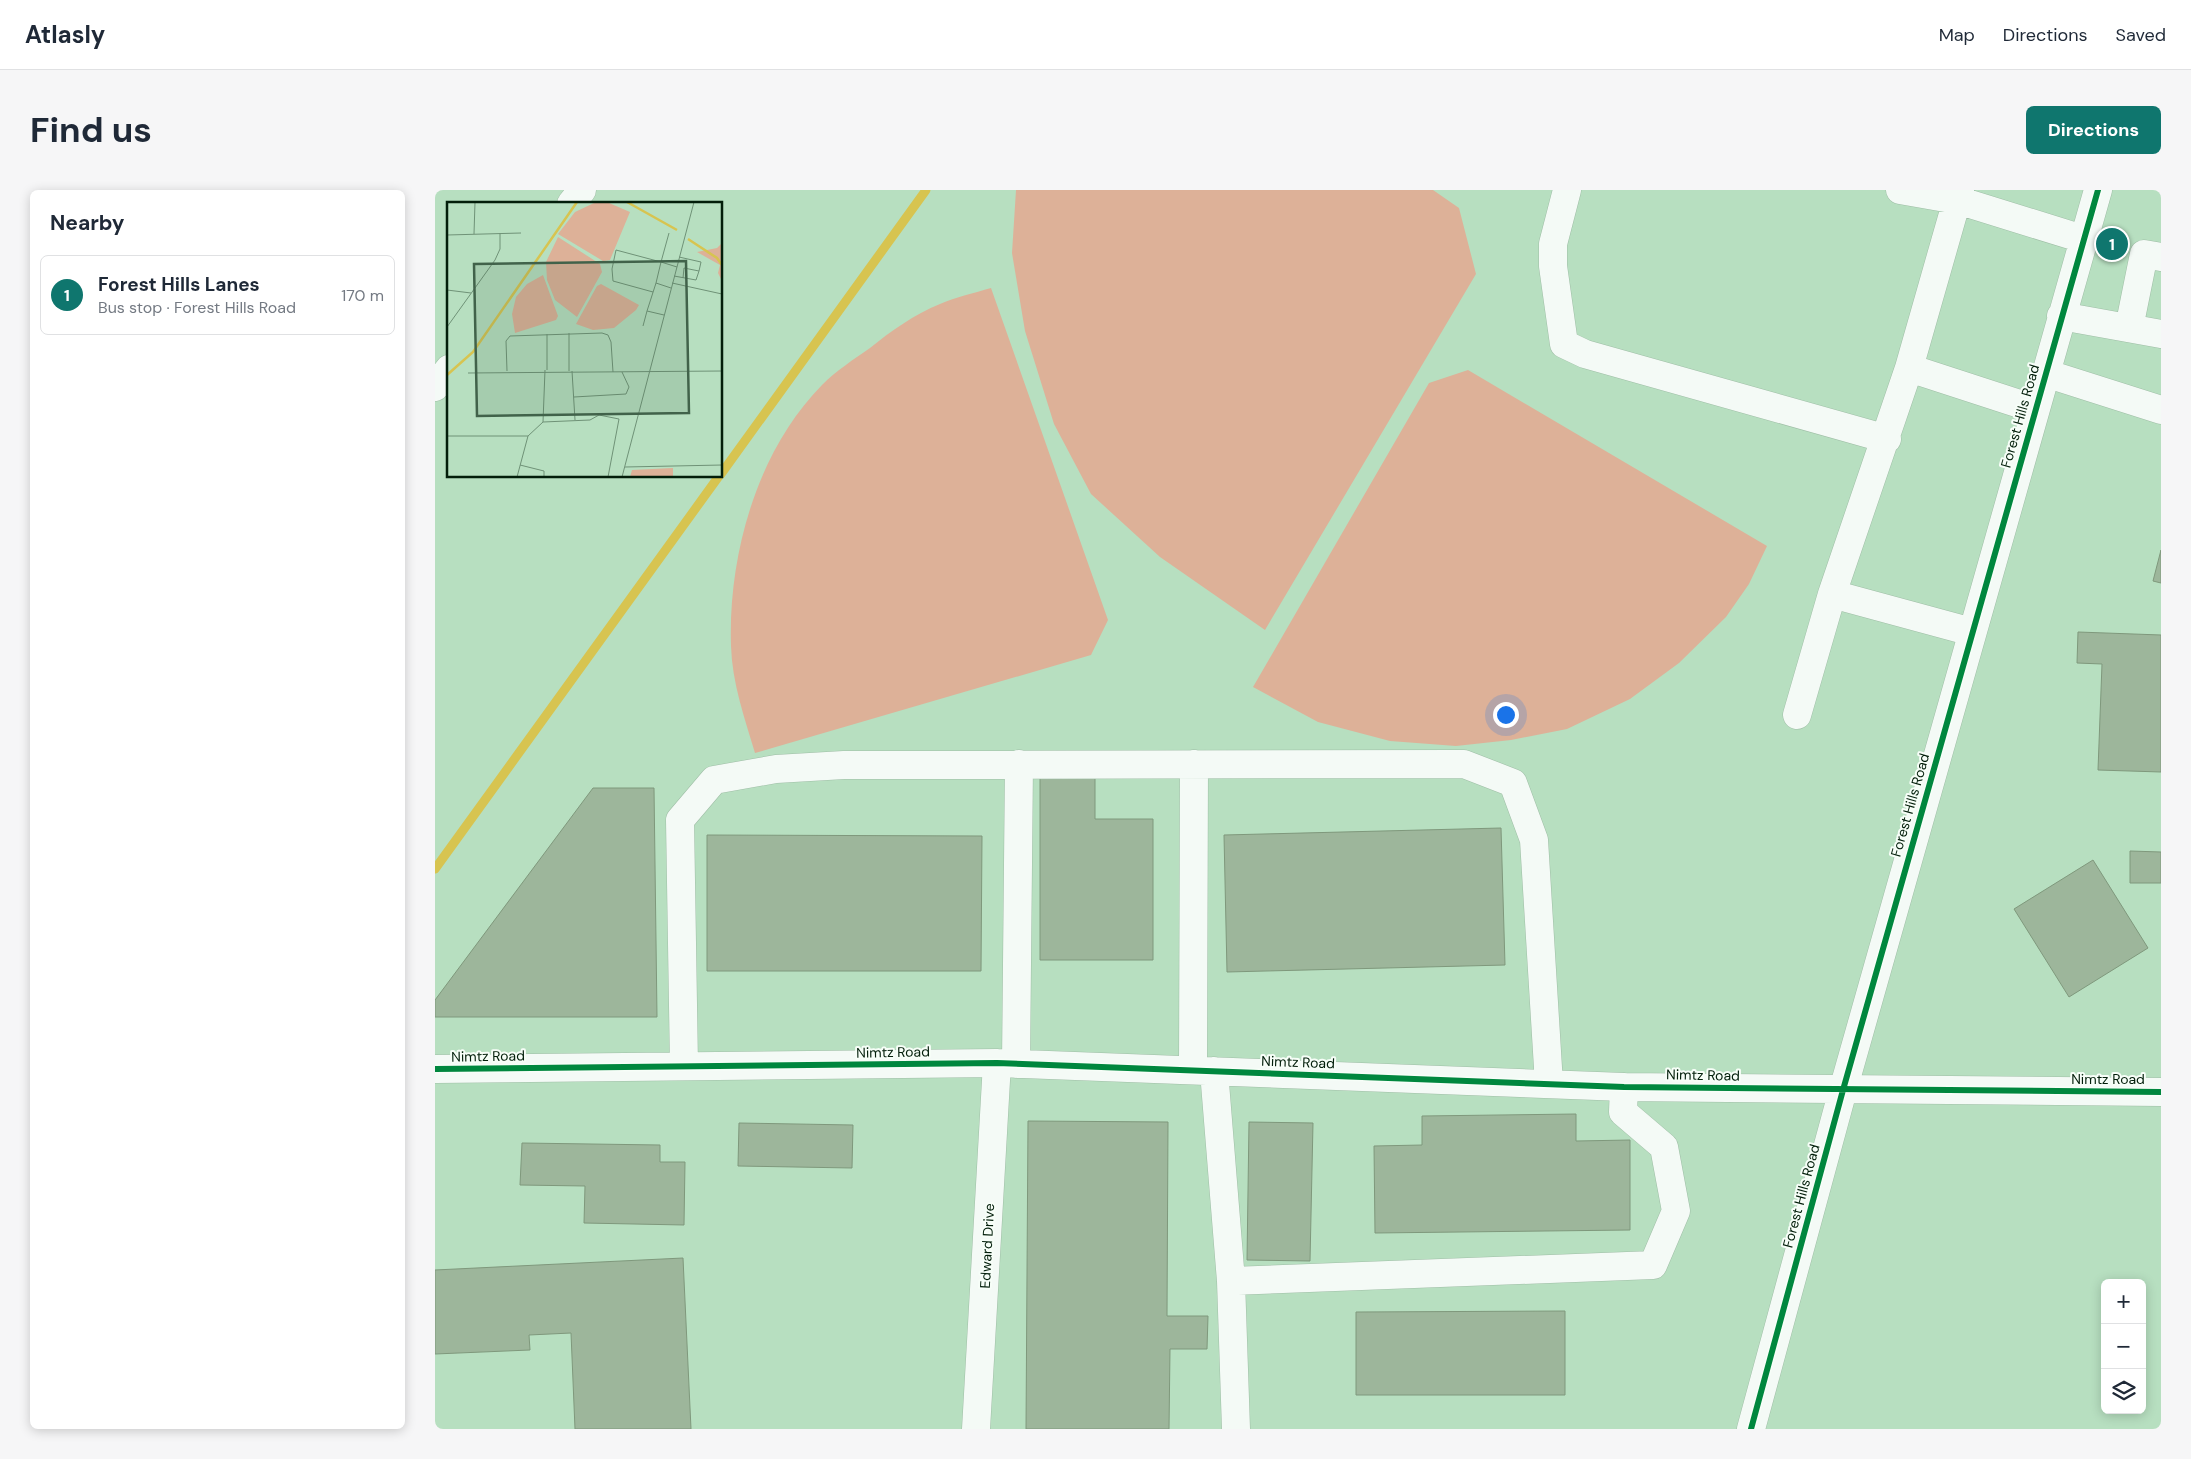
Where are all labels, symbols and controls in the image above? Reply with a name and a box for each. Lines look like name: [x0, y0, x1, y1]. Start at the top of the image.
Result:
text: Atlasly: [25, 19, 105, 50]
text: Map: [1939, 23, 1975, 47]
text: Directions: [2003, 23, 2088, 47]
text: Saved: [2116, 23, 2166, 47]
button: Directions: [2026, 106, 2161, 154]
text: Find us: [30, 107, 152, 153]
inset map: [447, 202, 723, 478]
text: Nearby: [50, 209, 124, 237]
pin: 1: [2096, 225, 2128, 263]
text: Forest Hills Lanes: [98, 272, 260, 297]
text: 1: [64, 285, 70, 306]
text: 170 m: [341, 285, 384, 306]
text: Bus stop · Forest Hills Road: [98, 297, 296, 318]
street label: Forest Hills Road: [1997, 362, 2043, 470]
your location: [1493, 702, 1519, 728]
street label: Forest Hills Road: [1887, 751, 1933, 859]
street label: Nimtz Road: [856, 1042, 930, 1062]
street label: Nimtz Road: [451, 1046, 525, 1066]
street label: Nimtz Road: [1261, 1052, 1335, 1072]
street label: Nimtz Road: [1666, 1065, 1740, 1085]
street label: Nimtz Road: [2071, 1070, 2145, 1088]
street label: Forest Hills Road: [1778, 1142, 1824, 1250]
street label: Edward Drive: [976, 1203, 998, 1289]
map controls: [2101, 1279, 2146, 1414]
button: +: [2101, 1279, 2146, 1324]
button: −: [2101, 1324, 2146, 1369]
button: layers: [2101, 1369, 2146, 1414]

